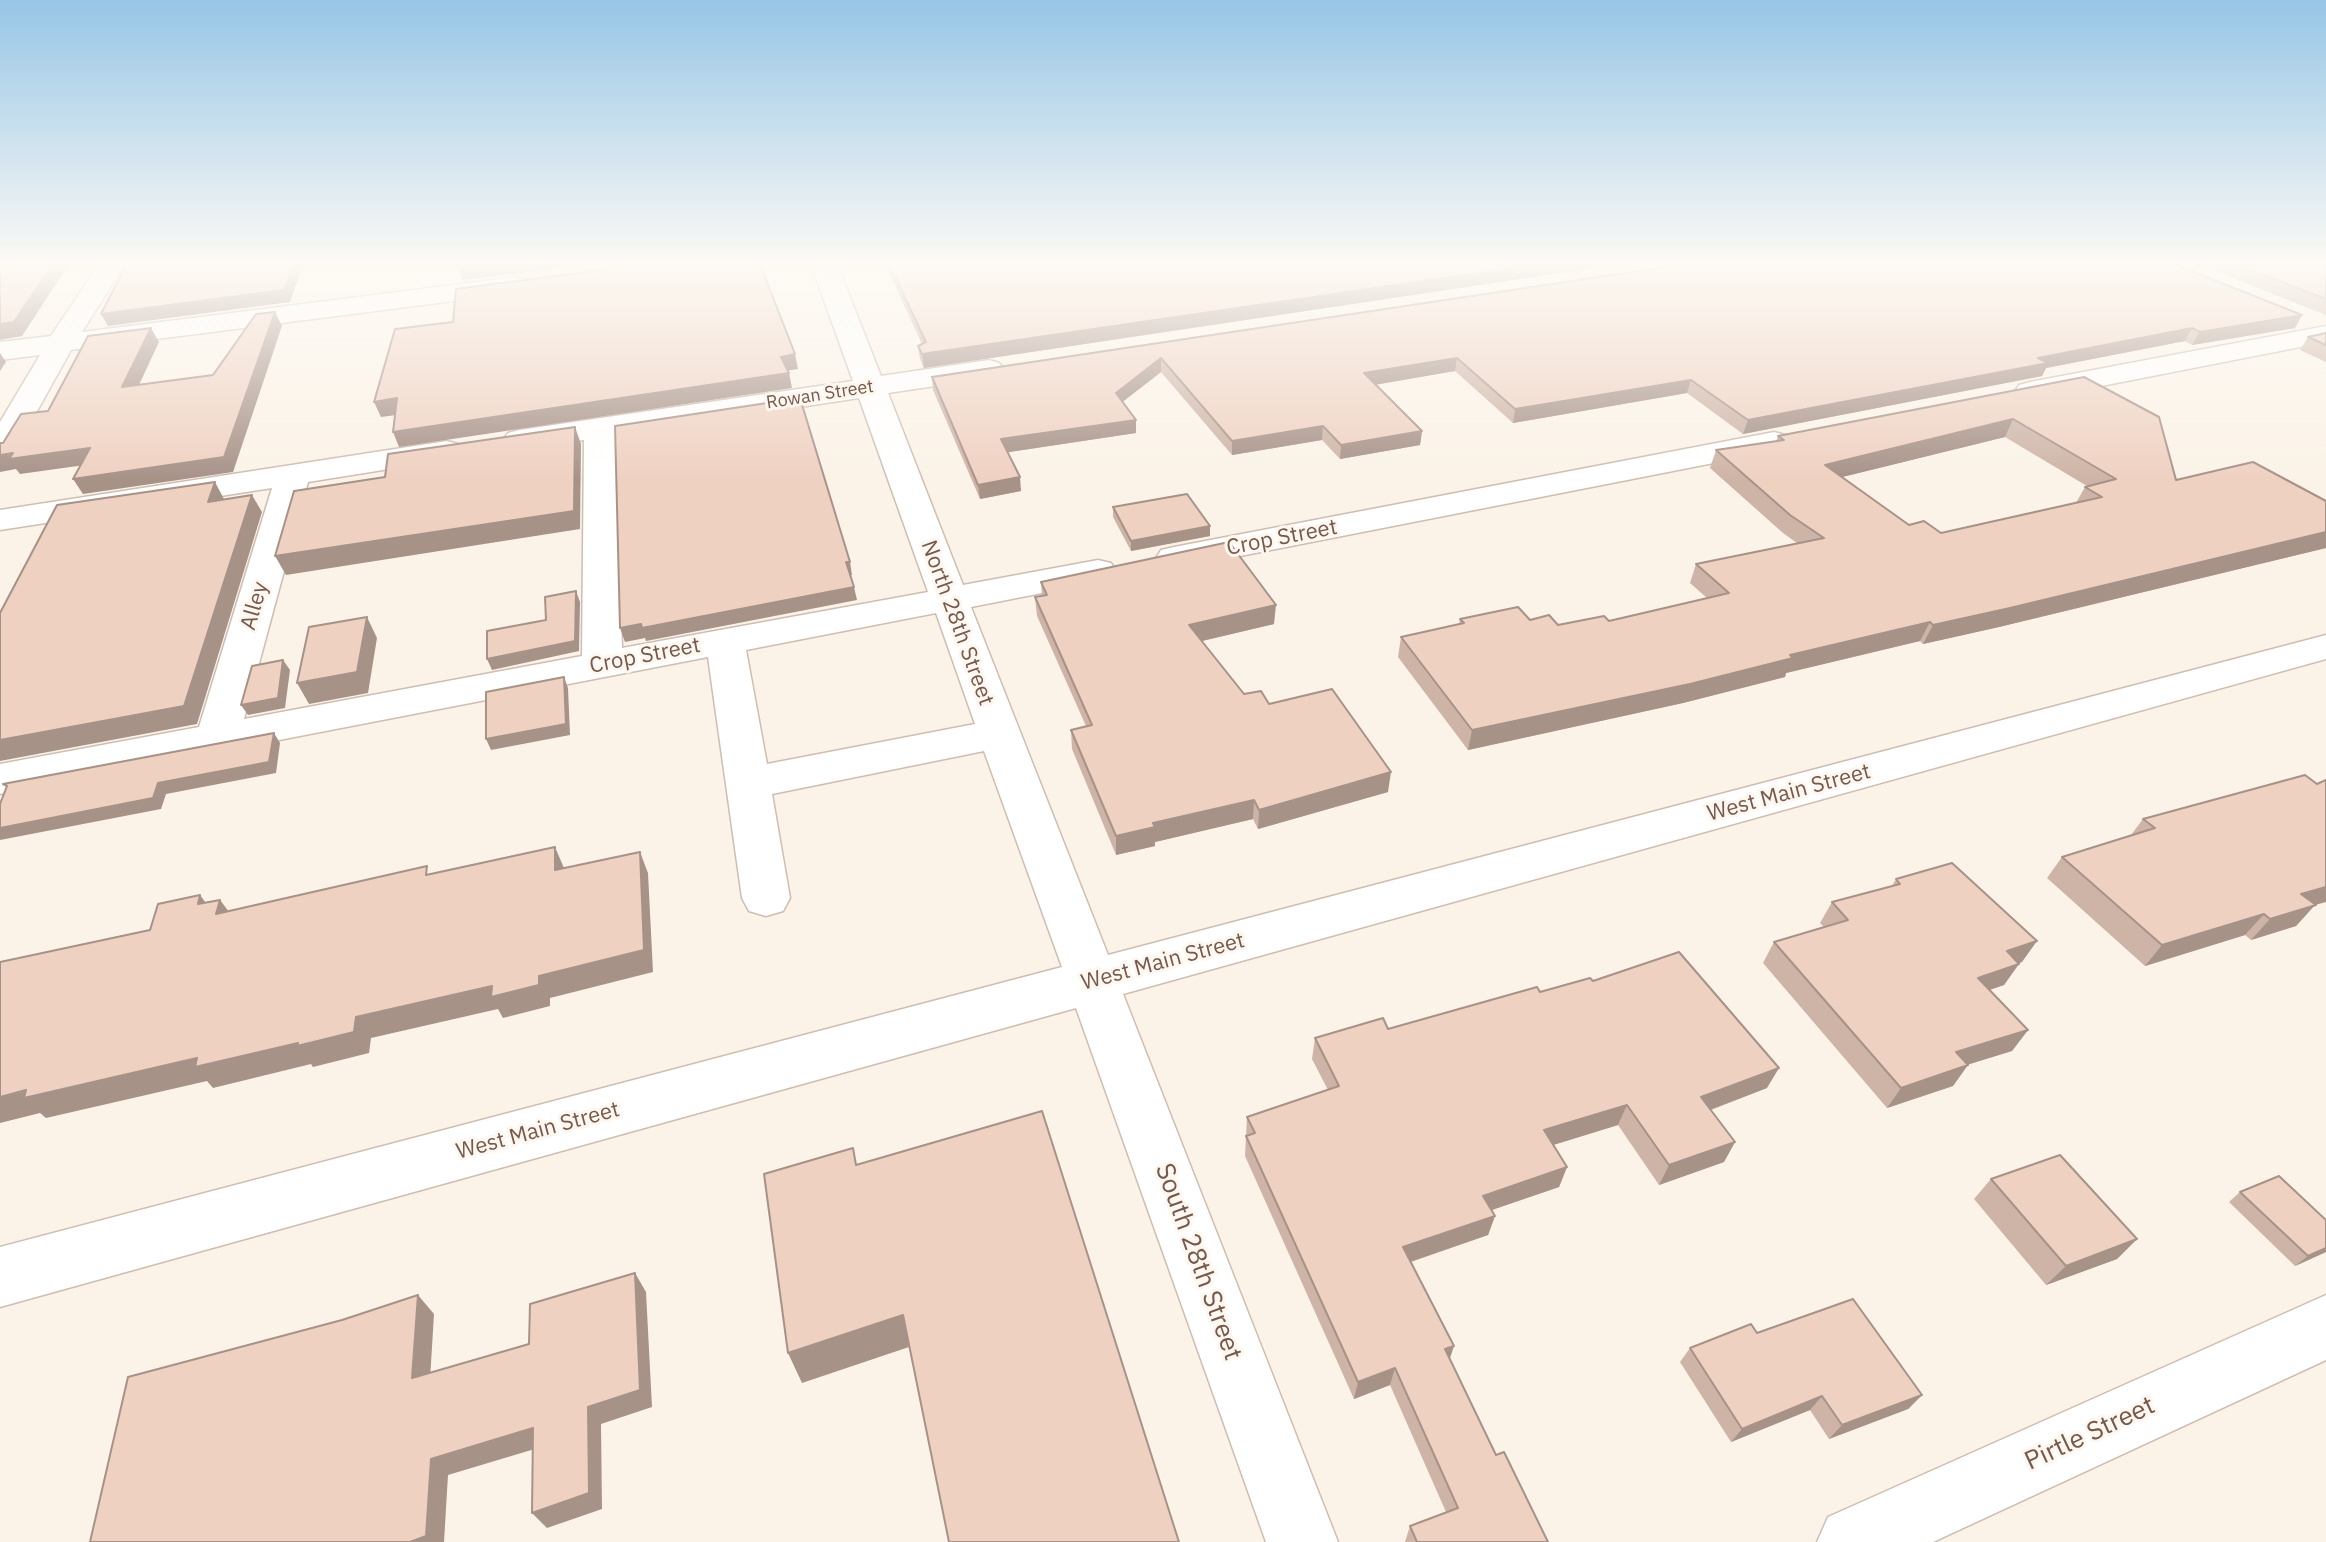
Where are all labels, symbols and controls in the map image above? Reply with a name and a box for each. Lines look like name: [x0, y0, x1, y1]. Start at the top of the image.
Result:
street label: Rowan Street: [765, 376, 875, 414]
street label: Crop Street: [1224, 514, 1340, 562]
street label: North 28th Street: [915, 537, 999, 709]
street label: Alley: [236, 579, 274, 633]
street label: Crop Street: [587, 632, 703, 680]
street label: West Main Street: [1704, 759, 1874, 827]
street label: West Main Street: [1078, 928, 1248, 996]
street label: West Main Street: [453, 1097, 623, 1165]
street label: South 28th Street: [1148, 1159, 1248, 1365]
street label: Pirtle Street: [2020, 1390, 2160, 1478]

